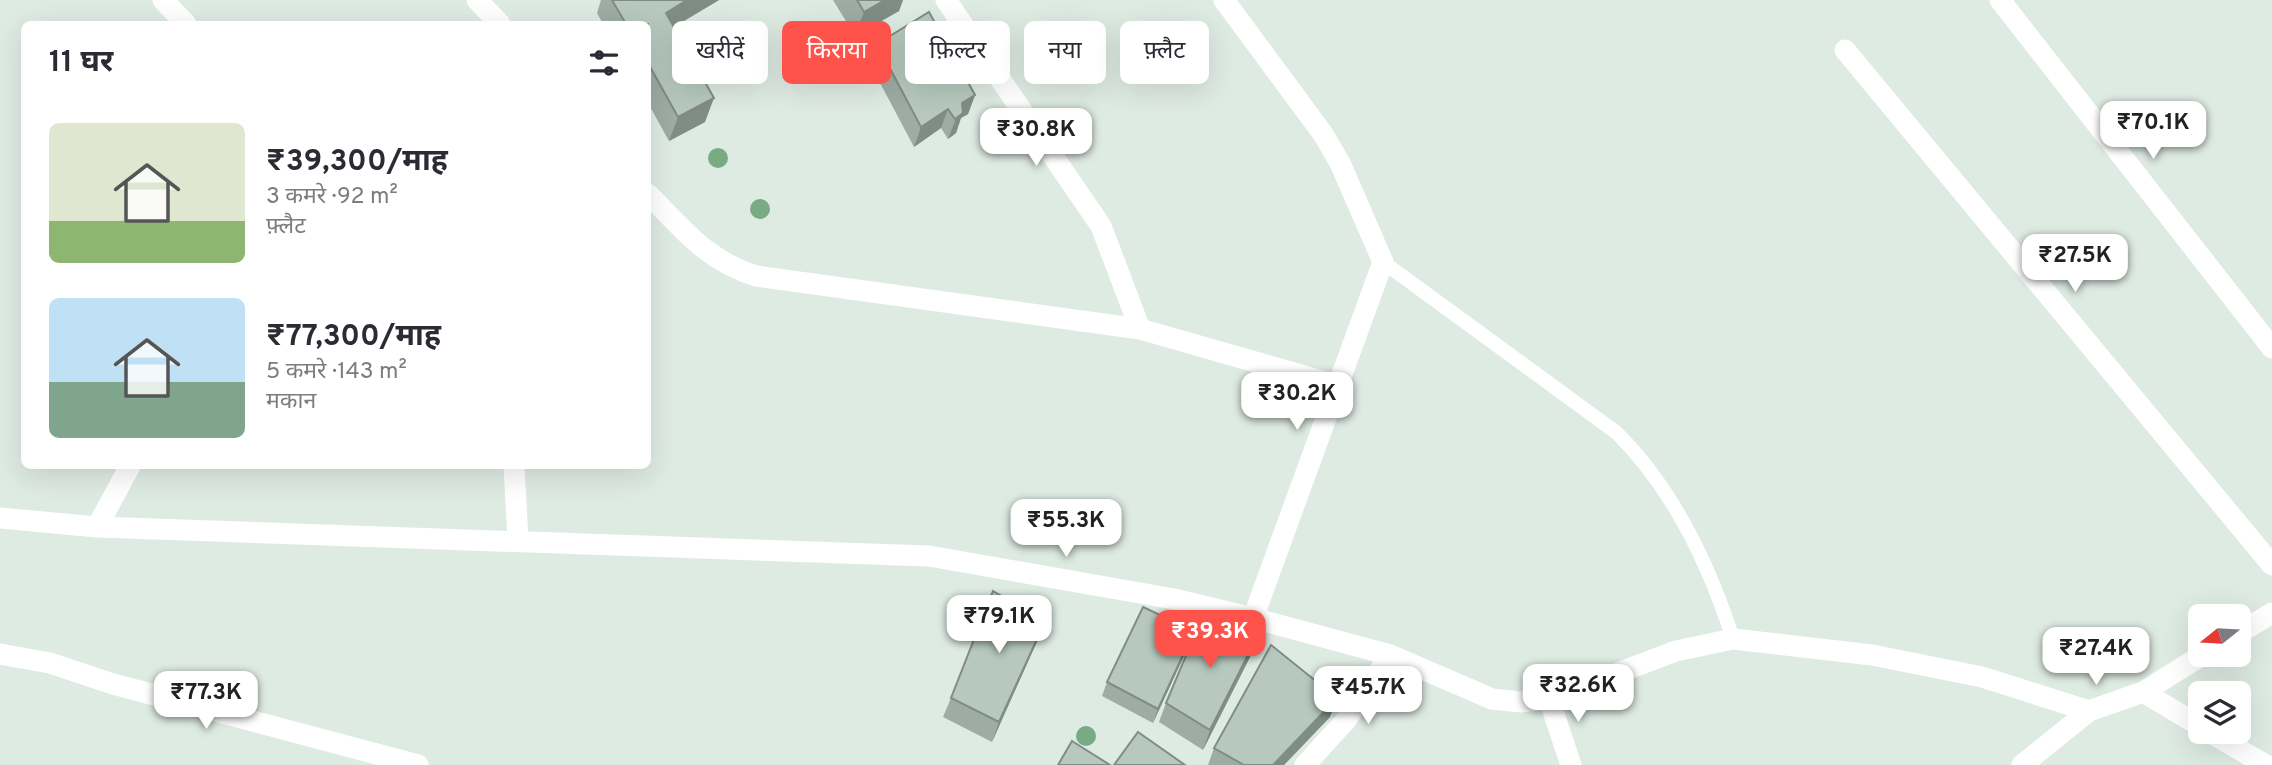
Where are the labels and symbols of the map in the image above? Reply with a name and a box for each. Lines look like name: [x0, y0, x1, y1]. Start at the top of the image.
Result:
pin: ₹70.1K: [2096, 102, 2210, 161]
pin: ₹30.8K: [979, 108, 1093, 168]
pin: ₹27.5K: [2018, 234, 2132, 294]
pin: ₹30.2K: [1240, 372, 1354, 432]
pin: ₹55.3K: [1009, 500, 1123, 559]
pin: ₹79.1K: [942, 596, 1056, 655]
north arrow: [2188, 604, 2250, 667]
pin: ₹39.3K: [1153, 610, 1267, 670]
pin: ₹27.4K: [2039, 628, 2153, 687]
pin: ₹32.6K: [1521, 664, 1635, 724]
pin: ₹45.7K: [1311, 666, 1425, 726]
pin: ₹77.3K: [149, 672, 263, 731]

